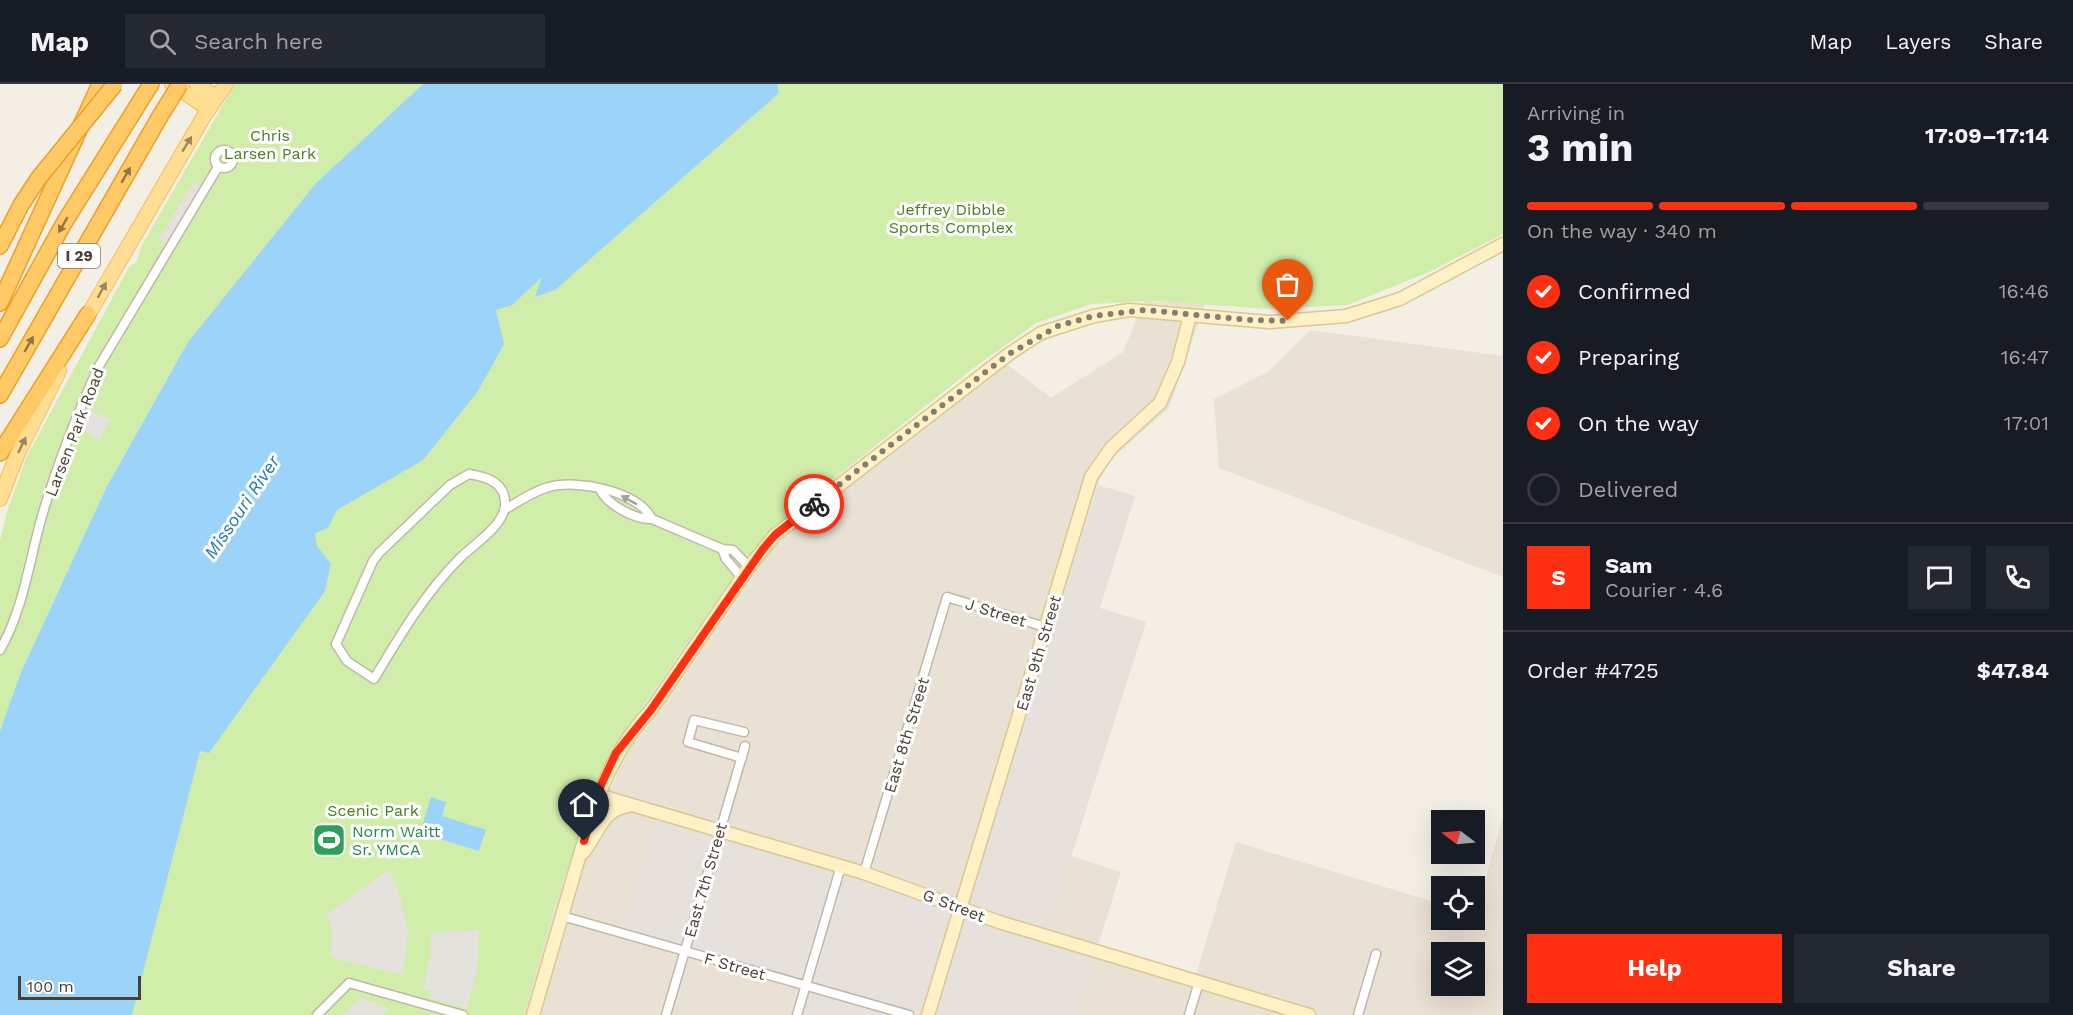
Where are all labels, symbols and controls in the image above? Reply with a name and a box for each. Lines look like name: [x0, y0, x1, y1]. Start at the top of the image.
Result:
search box: [125, 14, 545, 68]
text: Map: [30, 25, 89, 58]
icon: search: [146, 25, 179, 58]
text: Search here: [194, 29, 323, 54]
text: Map: [1809, 29, 1852, 54]
text: Layers: [1885, 29, 1951, 54]
text: Share: [1984, 29, 2043, 54]
text: Arriving in: [1527, 101, 1625, 125]
text: 17:09–17:14: [1925, 123, 2049, 148]
text: 3 min: [1527, 125, 1634, 170]
park label: Chris Larsen Park: [224, 126, 316, 163]
one-way arrow: [182, 136, 193, 152]
one-way arrow: [121, 166, 131, 183]
park label: Jeffrey Dibble Sports Complex: [889, 200, 1013, 237]
one-way arrow: [58, 217, 69, 233]
text: On the way · 340 m: [1527, 219, 1717, 243]
road number: I 29: [58, 244, 100, 268]
pin: [1262, 259, 1313, 321]
icon: bag: [1271, 268, 1304, 301]
icon: check: [1527, 275, 1560, 308]
text: Confirmed: [1578, 279, 1691, 304]
text: 16:46: [1999, 279, 2049, 303]
one-way arrow: [97, 282, 107, 299]
one-way arrow: [24, 335, 34, 352]
icon: check: [1527, 341, 1560, 374]
text: Preparing: [1578, 345, 1679, 370]
text: 16:47: [2001, 345, 2049, 369]
street label: Larsen Park Road: [41, 365, 108, 499]
icon: check: [1527, 407, 1560, 440]
text: On the way: [1578, 411, 1699, 436]
text: 17:01: [2004, 411, 2049, 435]
one-way arrow: [17, 436, 27, 453]
water label: Missouri River: [199, 450, 284, 562]
courier: [784, 474, 844, 534]
text: Delivered: [1578, 477, 1678, 502]
icon: bike: [798, 488, 831, 521]
one-way arrow: [621, 495, 638, 505]
button: chat: [1908, 546, 1971, 609]
button: phone: [1986, 546, 2049, 609]
text: Sam: [1605, 553, 1653, 578]
text: S: [1551, 565, 1566, 590]
text: Courier · 4.6: [1605, 578, 1723, 602]
street label: East 9th Street: [1012, 593, 1065, 713]
street label: J Street: [963, 594, 1029, 631]
text: Order #4725: [1527, 658, 1659, 683]
text: $47.84: [1977, 658, 2049, 683]
street label: East 8th Street: [880, 675, 933, 795]
pin: [558, 779, 609, 841]
icon: home: [567, 788, 600, 821]
park label: Scenic Park: [327, 801, 419, 820]
north arrow: [1431, 810, 1485, 864]
map controls: [1431, 810, 1485, 996]
street label: East 7th Street: [680, 820, 731, 940]
sports icon: Norm Waitt Sr. YMCA: [311, 822, 347, 858]
place label: Norm Waitt Sr. YMCA: [352, 822, 441, 859]
button: locate: [1431, 876, 1485, 930]
street label: G Street: [920, 885, 988, 926]
button: Help: [1527, 934, 1782, 1003]
button: Share: [1794, 934, 2049, 1003]
button: layers: [1431, 942, 1485, 996]
street label: F Street: [702, 949, 768, 984]
scale bar: [18, 973, 141, 1000]
text: 100 m: [27, 977, 74, 996]

